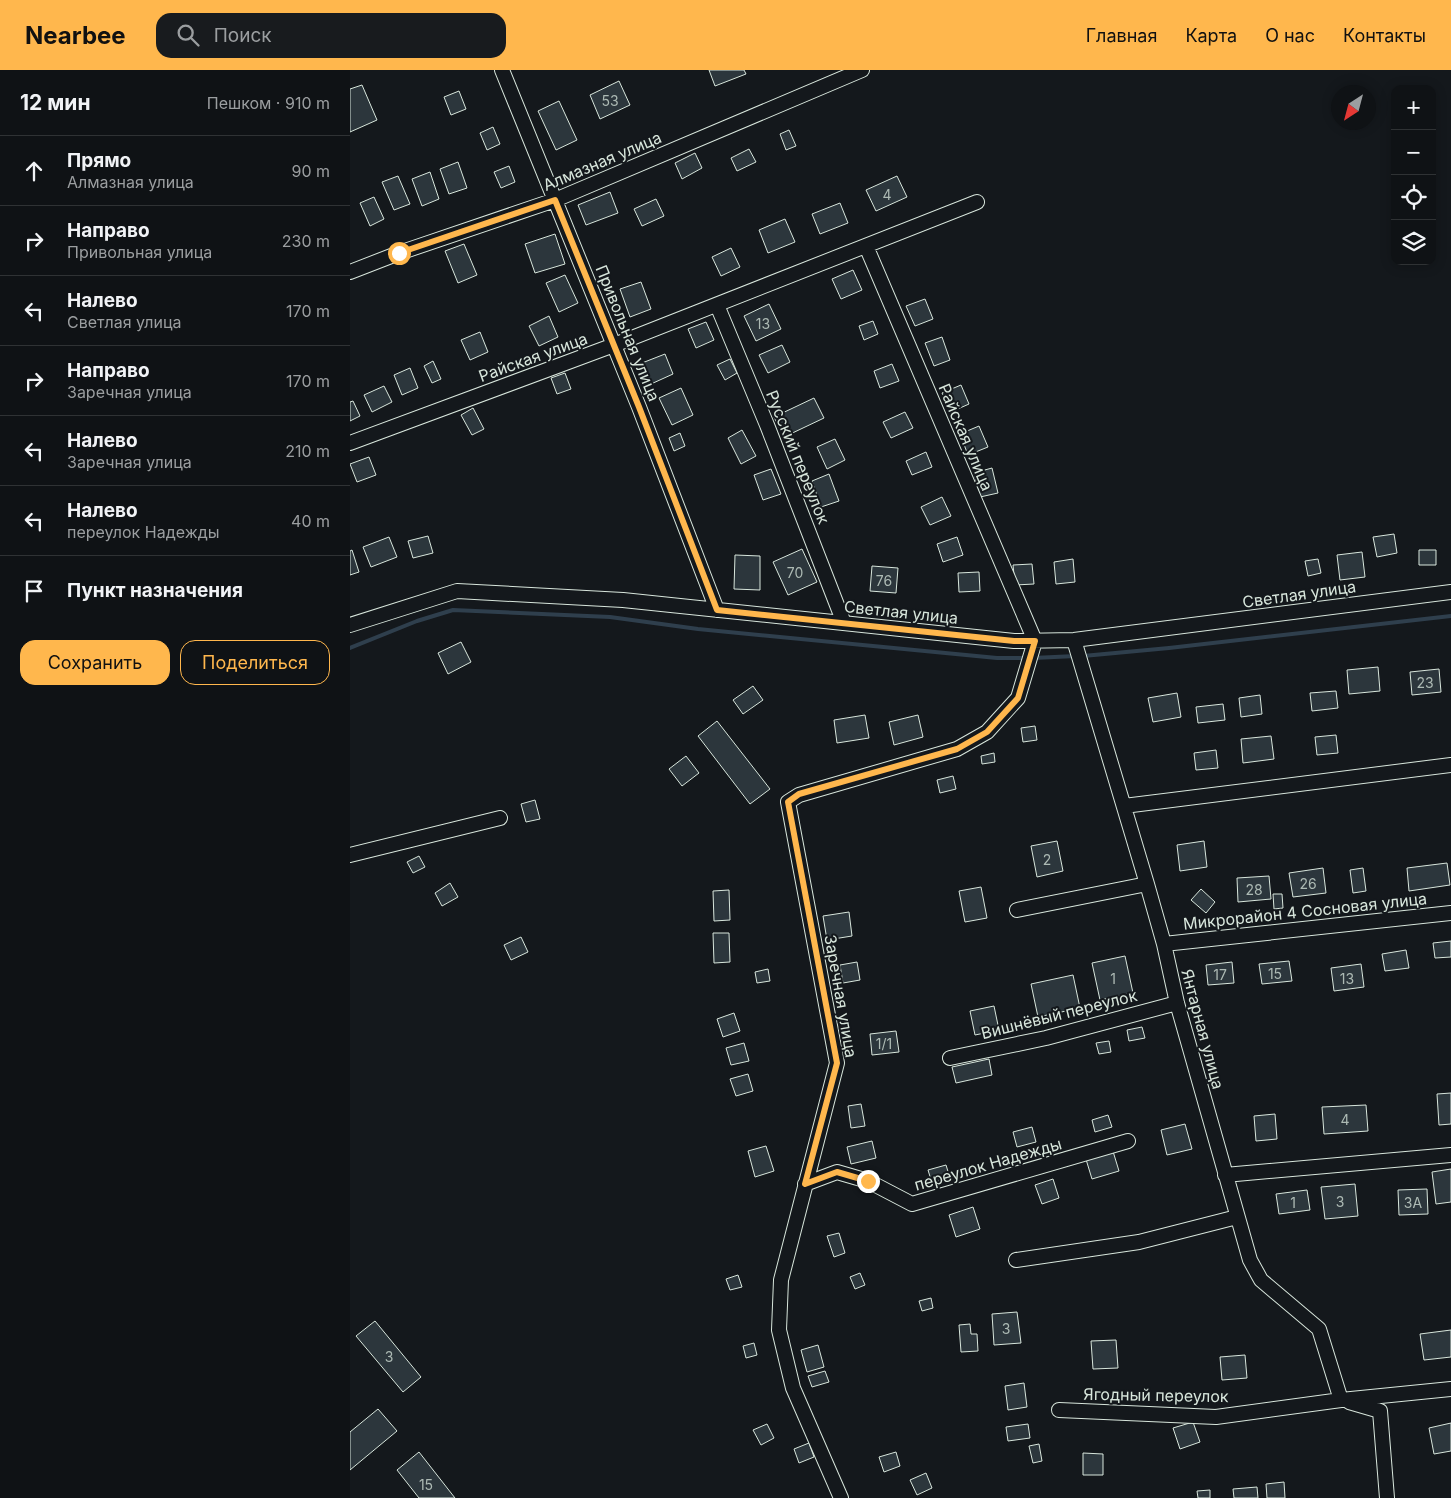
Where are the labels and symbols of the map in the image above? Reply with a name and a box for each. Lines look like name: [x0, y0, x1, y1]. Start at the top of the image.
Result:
north arrow: [1331, 85, 1376, 130]
house number: 53: [601, 92, 619, 109]
street label: Алмазная улица: [540, 127, 664, 195]
house number: 4: [882, 186, 892, 203]
route start: [388, 242, 411, 265]
street label: Привольная улица: [592, 262, 664, 404]
house number: 13: [756, 315, 770, 332]
street label: Райская улица: [476, 328, 590, 386]
street label: Райская улица: [934, 380, 998, 494]
street label: Русский переулок: [762, 387, 834, 527]
house number: 70: [787, 564, 803, 581]
house number: 76: [876, 572, 892, 589]
street label: Светлая улица: [1241, 576, 1357, 612]
street label: Светлая улица: [843, 596, 959, 628]
house number: 23: [1416, 674, 1434, 691]
house number: 2: [1043, 851, 1051, 868]
house number: 26: [1299, 875, 1317, 892]
house number: 28: [1245, 881, 1263, 898]
street label: Микрорайон 4 Сосновая улица: [1182, 888, 1428, 934]
street label: Заречная улица: [820, 933, 862, 1059]
house number: 15: [1268, 965, 1282, 982]
house number: 17: [1213, 966, 1227, 983]
street label: Янтарная улица: [1177, 967, 1229, 1091]
house number: 1: [1110, 970, 1116, 987]
house number: 13: [1340, 970, 1354, 987]
street label: Вишнёвый переулок: [979, 985, 1139, 1043]
house number: 1/1: [876, 1035, 892, 1052]
house number: 4: [1340, 1111, 1350, 1128]
street label: переулок Надежды: [912, 1133, 1064, 1195]
route end: [857, 1170, 880, 1193]
house number: 3: [1336, 1193, 1344, 1210]
house number: 1: [1290, 1194, 1296, 1211]
house number: 3А: [1404, 1194, 1422, 1211]
house number: 3: [1002, 1320, 1010, 1337]
house number: 3: [385, 1348, 393, 1365]
street label: Ягодный переулок: [1083, 1384, 1229, 1406]
house number: 15: [419, 1476, 433, 1493]

